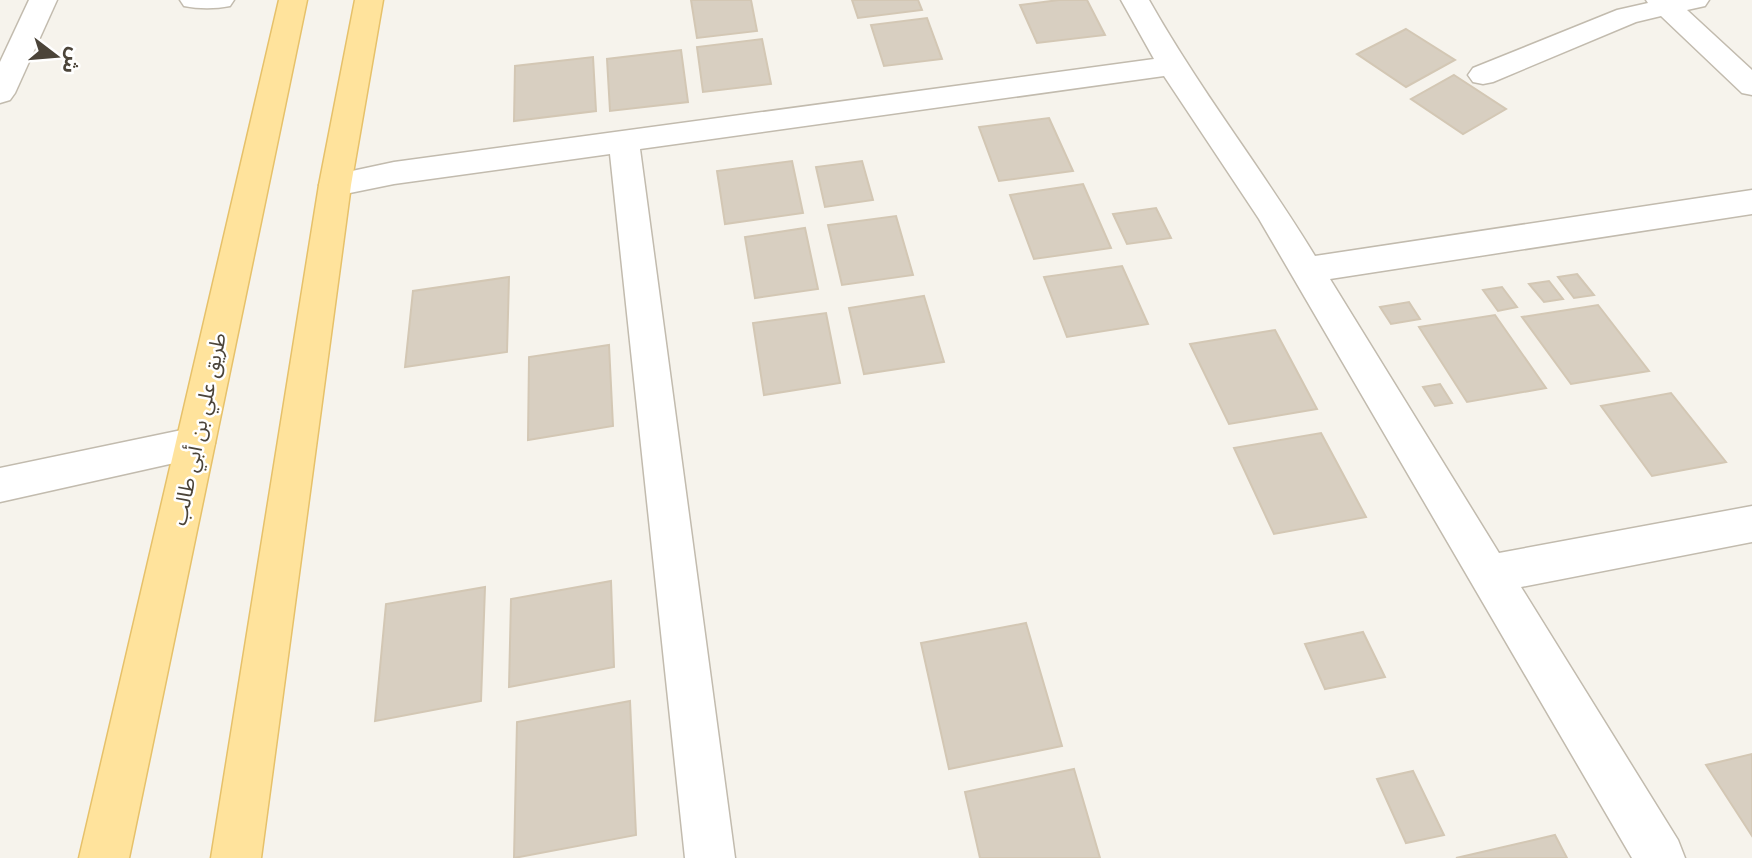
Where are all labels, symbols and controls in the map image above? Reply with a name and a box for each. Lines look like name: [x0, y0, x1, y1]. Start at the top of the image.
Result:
north arrow: [21, 21, 91, 91]
text: ش: [58, 45, 86, 76]
street label: طريق علي بن أبي طالب: [166, 330, 235, 528]

